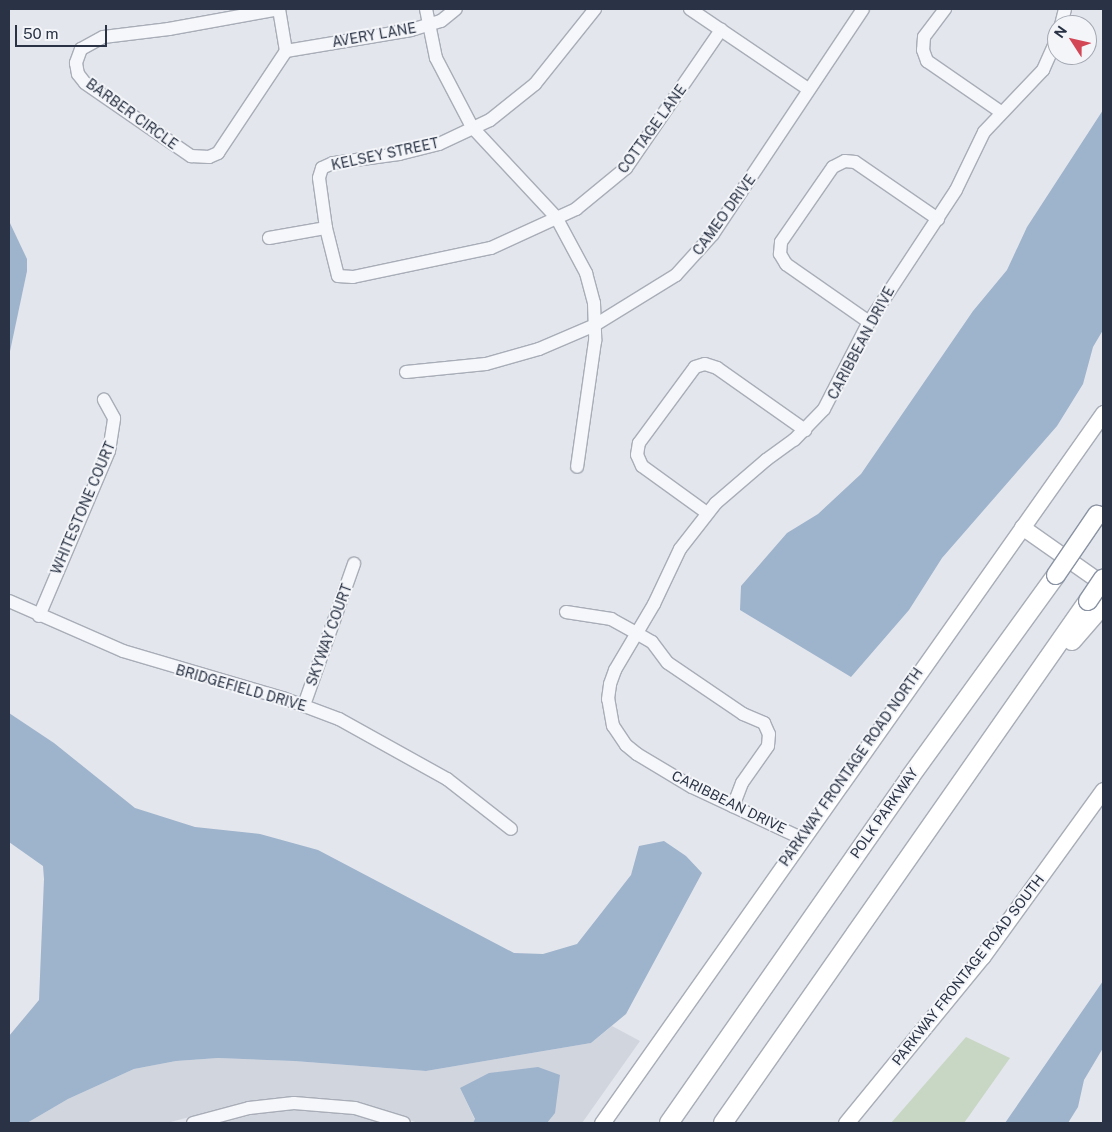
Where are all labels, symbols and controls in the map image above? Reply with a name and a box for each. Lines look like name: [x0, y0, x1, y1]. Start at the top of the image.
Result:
scale bar: [18, 15, 110, 47]
north arrow: [1047, 15, 1097, 65]
street label: AVERY LANE: [331, 19, 417, 51]
text: N: [1051, 23, 1070, 41]
text: 50 m: [23, 25, 58, 42]
street label: BARBER CIRCLE: [83, 75, 181, 153]
street label: COTTAGE LANE: [614, 82, 690, 176]
street label: KELSEY STREET: [330, 134, 440, 174]
street label: CAMEO DRIVE: [689, 171, 759, 259]
street label: CARIBBEAN DRIVE: [824, 284, 898, 402]
street label: WHITESTONE COURT: [47, 439, 119, 577]
street label: SKYWAY COURT: [303, 582, 355, 688]
street label: BRIDGEFIELD DRIVE: [174, 661, 308, 715]
street label: PARKWAY FRONTAGE ROAD NORTH: [776, 665, 926, 869]
street label: POLK PARKWAY: [847, 765, 921, 861]
street label: CARIBBEAN DRIVE: [669, 767, 789, 837]
street label: PARKWAY FRONTAGE ROAD SOUTH: [888, 871, 1048, 1069]

